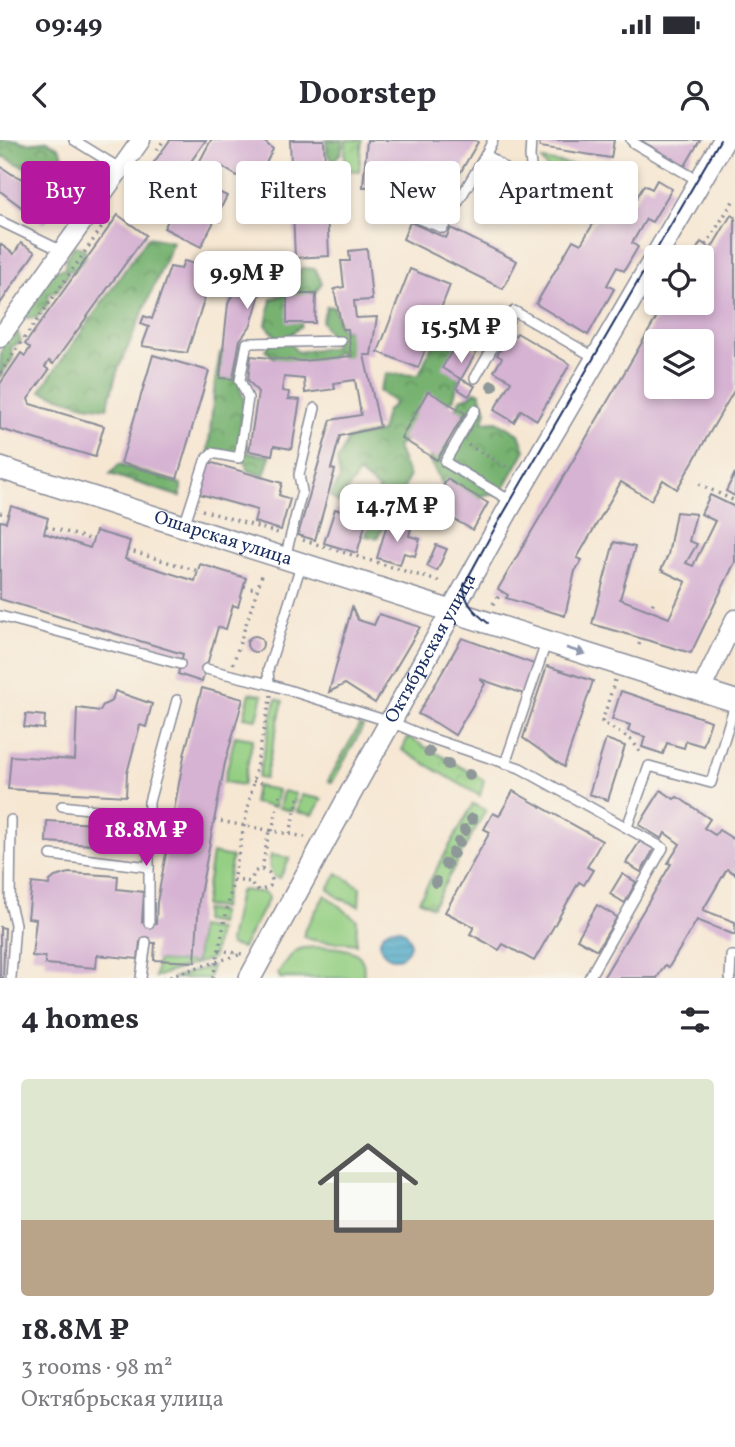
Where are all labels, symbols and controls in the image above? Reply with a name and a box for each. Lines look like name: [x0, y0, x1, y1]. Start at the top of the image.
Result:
text: 09:49: [35, 7, 102, 43]
text: Doorstep: [298, 73, 437, 117]
icon: back: [21, 76, 59, 114]
icon: person: [676, 76, 714, 114]
chip: Buy: [21, 161, 110, 224]
chip: Rent: [124, 161, 222, 224]
chip: Filters: [236, 161, 351, 224]
chip: New: [365, 161, 460, 224]
chip: Apartment: [474, 161, 638, 224]
map controls: [644, 245, 714, 399]
button: locate: [644, 245, 714, 315]
pin: 9.9M ₽: [190, 251, 304, 311]
text: 9.9M ₽: [210, 258, 284, 290]
pin: 15.5M ₽: [396, 306, 526, 365]
text: 15.5M ₽: [421, 312, 501, 344]
button: layers: [644, 329, 714, 399]
pin: 14.7M ₽: [332, 484, 462, 544]
text: 14.7M ₽: [356, 491, 438, 523]
street label: Ошарская улица: [151, 505, 295, 573]
street label: Октябрьская улица: [379, 569, 483, 728]
one-way arrow: [566, 646, 587, 656]
pin: 18.8M ₽: [81, 808, 211, 868]
text: 18.8M ₽: [104, 815, 188, 847]
text: 4 homes: [21, 999, 139, 1041]
icon: filters: [676, 1001, 714, 1039]
icon: home: [305, 1125, 431, 1251]
text: 18.8M ₽: [21, 1310, 129, 1352]
text: 3 rooms · 98 m²: [21, 1352, 173, 1384]
text: Октябрьская улица: [21, 1384, 224, 1416]

